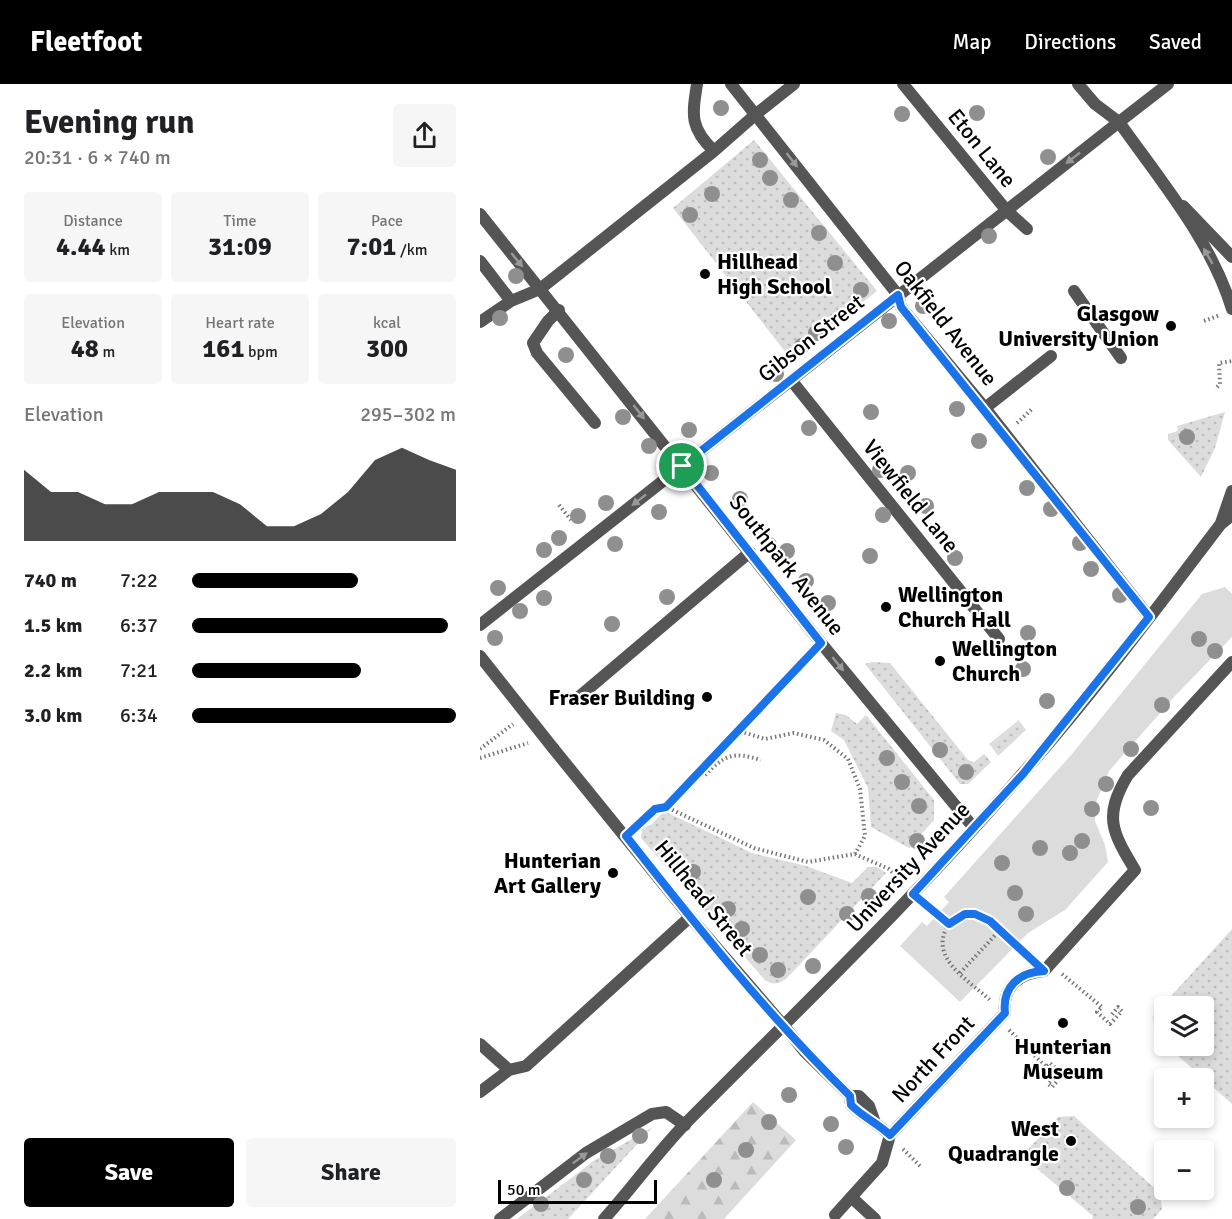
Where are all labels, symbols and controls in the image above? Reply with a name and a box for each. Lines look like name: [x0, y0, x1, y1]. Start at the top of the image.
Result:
text: Fleetfoot: [30, 25, 142, 59]
text: Map: [953, 29, 991, 55]
text: Directions: [1024, 29, 1116, 55]
text: Saved: [1149, 29, 1202, 55]
text: Evening run: [24, 102, 194, 143]
street label: Eton Lane: [942, 103, 1022, 193]
button: share: [393, 104, 456, 167]
text: 20:31 · 6 × 740 m: [24, 145, 171, 170]
one-way arrow: [1065, 152, 1081, 165]
one-way arrow: [785, 153, 797, 168]
text: Distance: [63, 211, 123, 231]
text: Time: [224, 211, 256, 231]
text: Pace: [371, 211, 403, 231]
text: 4.44: [56, 231, 106, 263]
text: 31:09: [208, 231, 272, 263]
text: 7:01: [347, 231, 396, 263]
text: km: [106, 240, 130, 260]
text: /km: [396, 240, 427, 260]
one-way arrow: [1203, 247, 1213, 264]
place label: Hillhead High School: [717, 248, 832, 300]
one-way arrow: [510, 252, 523, 268]
street label: Oakfield Avenue: [889, 255, 1003, 391]
marker: Hillhead High School: [698, 267, 712, 281]
street label: Gibson Street: [753, 288, 870, 388]
place label: Glasgow University Union: [998, 300, 1159, 352]
text: Elevation: [61, 313, 125, 333]
text: Heart rate: [205, 313, 275, 333]
text: kcal: [373, 313, 401, 333]
marker: Glasgow University Union: [1164, 319, 1178, 333]
text: 48: [71, 333, 99, 365]
text: 161: [202, 333, 244, 365]
text: 300: [366, 333, 408, 365]
text: m: [99, 342, 115, 362]
text: bpm: [244, 342, 278, 362]
text: Elevation: [24, 402, 104, 427]
text: 295–302 m: [360, 402, 456, 427]
one-way arrow: [632, 404, 645, 419]
street label: Viewfield Lane: [857, 434, 965, 558]
pin: [656, 440, 707, 491]
icon: arrive: [665, 449, 698, 482]
street label: Southpark Avenue: [724, 489, 850, 641]
one-way arrow: [632, 493, 647, 505]
text: 740 m: [24, 568, 77, 593]
text: 7:22: [120, 568, 158, 593]
place label: Wellington Church Hall: [898, 581, 1011, 633]
marker: Wellington Church Hall: [879, 600, 893, 614]
text: 1.5 km: [24, 613, 82, 638]
text: 6:37: [120, 613, 158, 638]
place label: Wellington Church: [952, 635, 1057, 687]
marker: Wellington Church: [933, 654, 947, 668]
one-way arrow: [831, 656, 843, 671]
text: 2.2 km: [24, 658, 82, 683]
text: 7:21: [120, 658, 158, 683]
place label: Fraser Building: [549, 684, 695, 711]
marker: Fraser Building: [700, 690, 714, 704]
text: 3.0 km: [24, 703, 82, 728]
text: 6:34: [120, 703, 158, 728]
street label: University Avenue: [841, 796, 975, 938]
street label: Hillhead Street: [649, 835, 759, 962]
place label: Hunterian Art Gallery: [494, 847, 601, 899]
marker: Hunterian Art Gallery: [606, 866, 620, 880]
map controls: [1154, 996, 1214, 1200]
button: layers: [1154, 996, 1214, 1056]
street label: North Front: [886, 1010, 980, 1108]
marker: Hunterian Museum: [1056, 1016, 1070, 1030]
place label: Hunterian Museum: [1014, 1033, 1112, 1085]
button: +: [1154, 1068, 1214, 1128]
place label: West Quadrangle: [948, 1115, 1059, 1167]
marker: West Quadrangle: [1064, 1134, 1078, 1148]
button: Save: [24, 1138, 234, 1207]
button: Share: [246, 1138, 456, 1207]
button: −: [1154, 1140, 1214, 1200]
one-way arrow: [572, 1153, 587, 1165]
scale bar: [498, 1177, 657, 1204]
text: 50 m: [507, 1180, 541, 1200]

